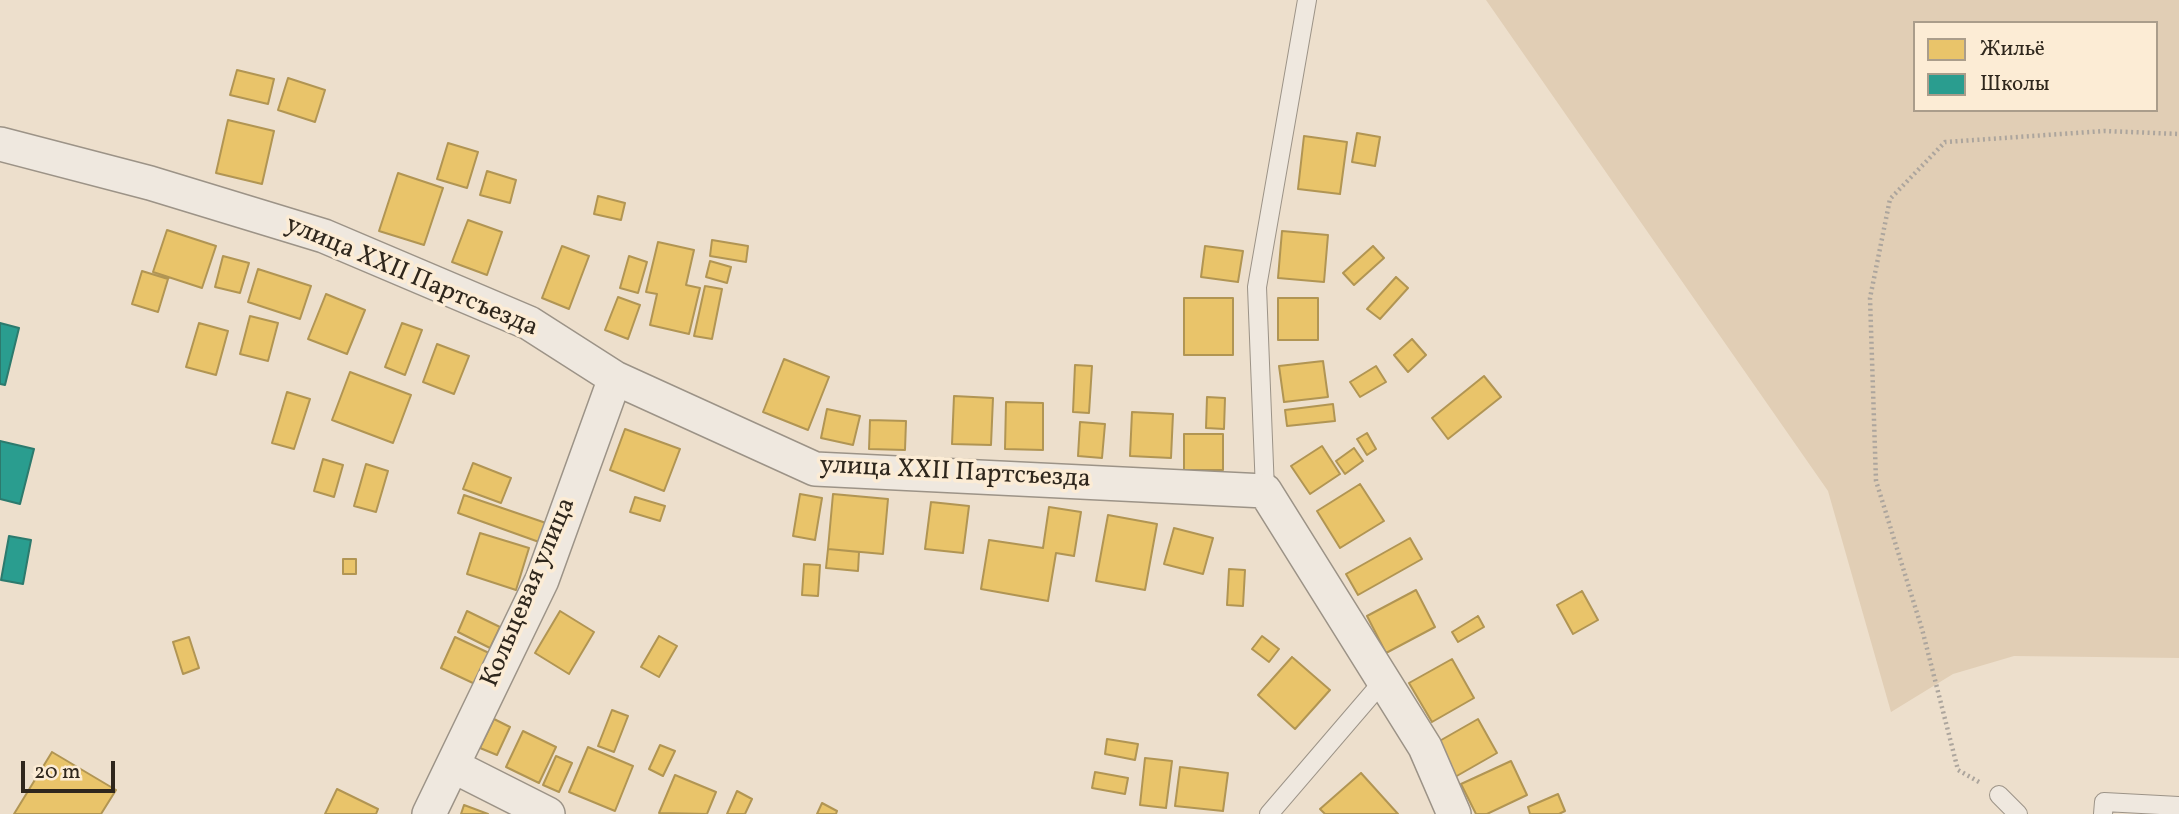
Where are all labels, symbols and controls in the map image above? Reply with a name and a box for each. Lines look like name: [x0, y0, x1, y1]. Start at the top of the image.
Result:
legend: [1913, 21, 2158, 112]
text: Жильё: [1980, 35, 2045, 64]
text: Школы: [1980, 70, 2050, 99]
street label: улица XXII Партсъезда: [280, 211, 542, 345]
street label: улица XXII Партсъезда: [819, 451, 1091, 497]
street label: Кольцевая улица: [476, 494, 584, 692]
scale bar: [24, 748, 119, 792]
text: 20 m: [34, 758, 80, 787]

